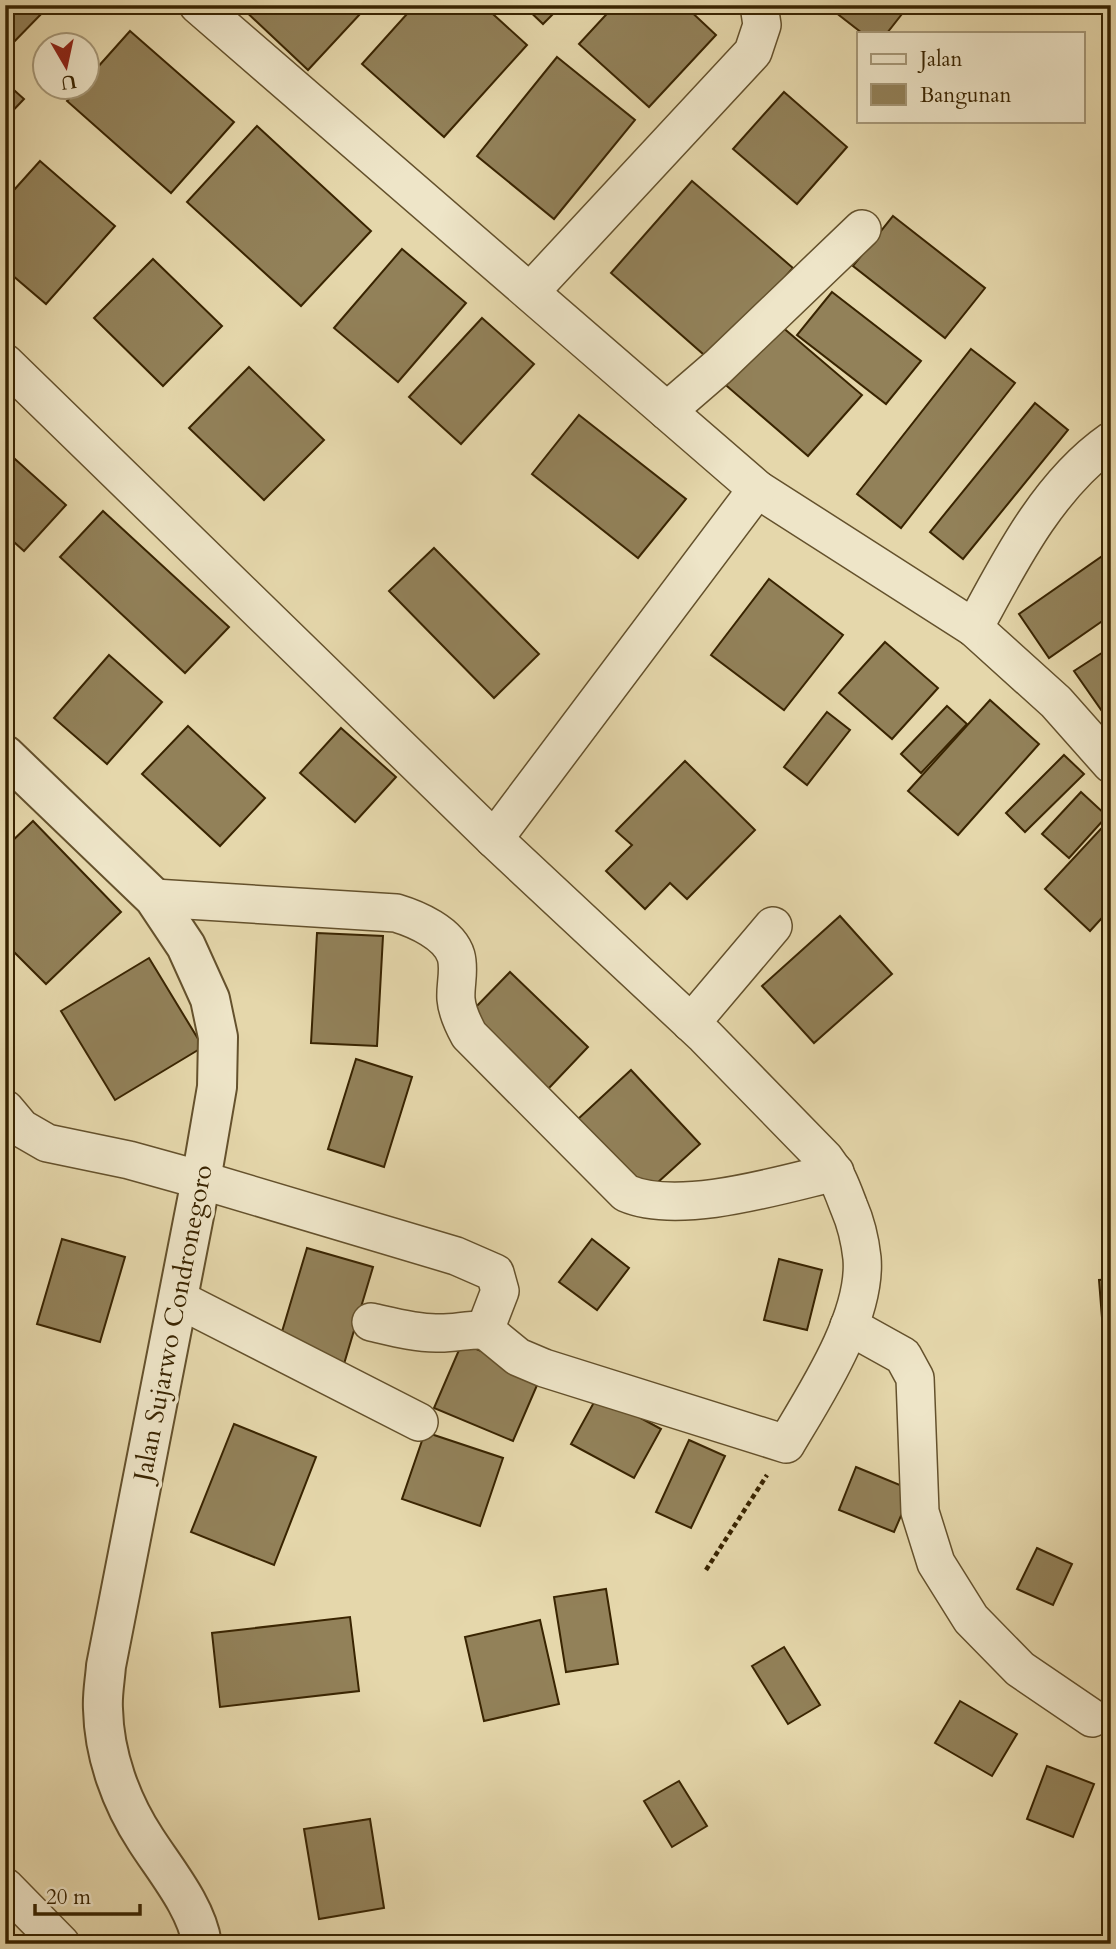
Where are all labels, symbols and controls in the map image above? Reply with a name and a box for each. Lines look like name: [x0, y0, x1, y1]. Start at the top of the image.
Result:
north arrow: [32, 32, 102, 102]
legend: [857, 32, 1084, 122]
text: Jalan: [917, 45, 963, 74]
text: U: [58, 68, 78, 96]
text: Bangunan: [920, 81, 1012, 110]
street label: Jalan Sujarwo Condronegoro: [124, 1162, 221, 1488]
scale bar: [35, 1872, 140, 1916]
text: 20 m: [46, 1883, 91, 1912]

